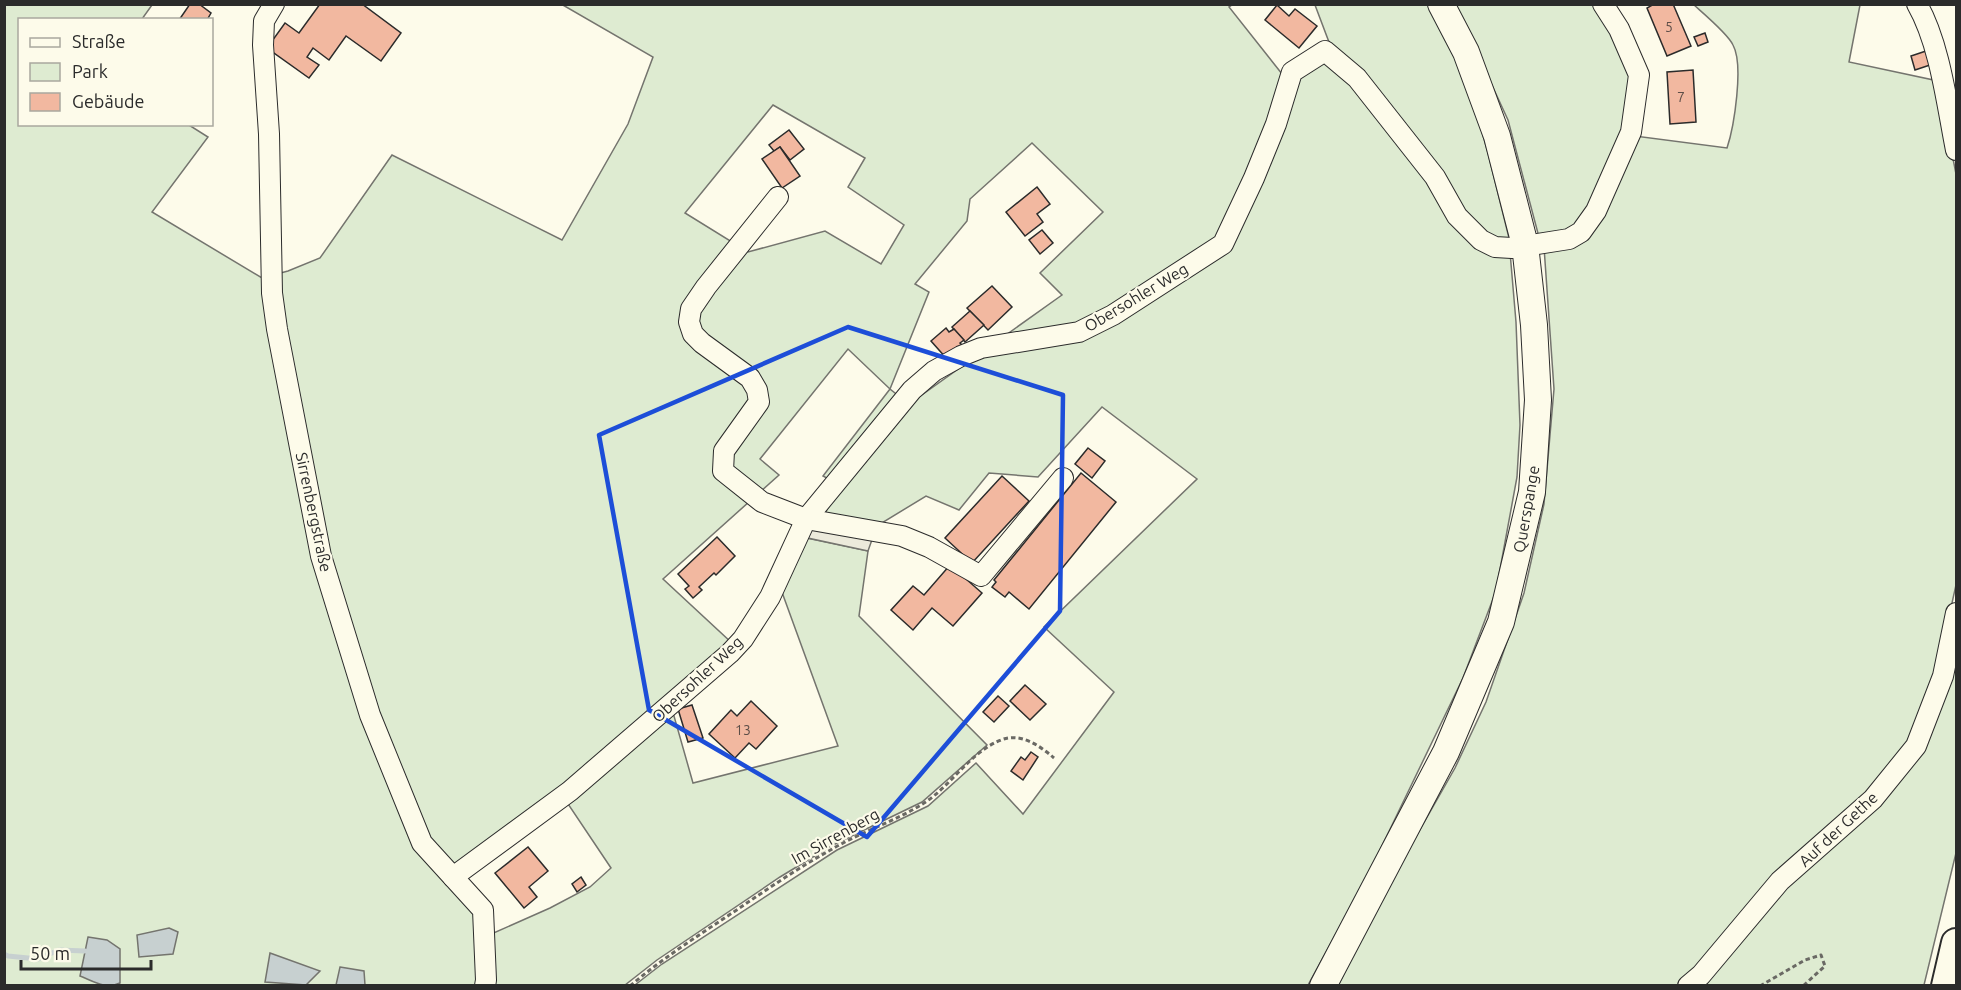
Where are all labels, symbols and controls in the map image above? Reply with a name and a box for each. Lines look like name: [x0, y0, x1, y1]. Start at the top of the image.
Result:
legend: [18, 18, 213, 126]
house number: 5: [1665, 19, 1673, 35]
text: Straße: [72, 31, 125, 51]
text: Park: [72, 61, 108, 81]
house number: 7: [1677, 89, 1685, 105]
text: Gebäude: [72, 91, 144, 111]
street label: Obersohler Weg: [1081, 259, 1191, 335]
street label: Sirrenbergstraße: [293, 451, 335, 573]
street label: Querspange: [1509, 464, 1543, 554]
street label: Obersohler Weg: [648, 632, 746, 726]
house number: 13: [735, 722, 751, 738]
street label: Auf der Gethe: [1795, 788, 1881, 870]
street label: Im Sirrenberg: [788, 805, 882, 867]
scale bar: [21, 933, 152, 971]
text: 50 m: [30, 943, 70, 963]

